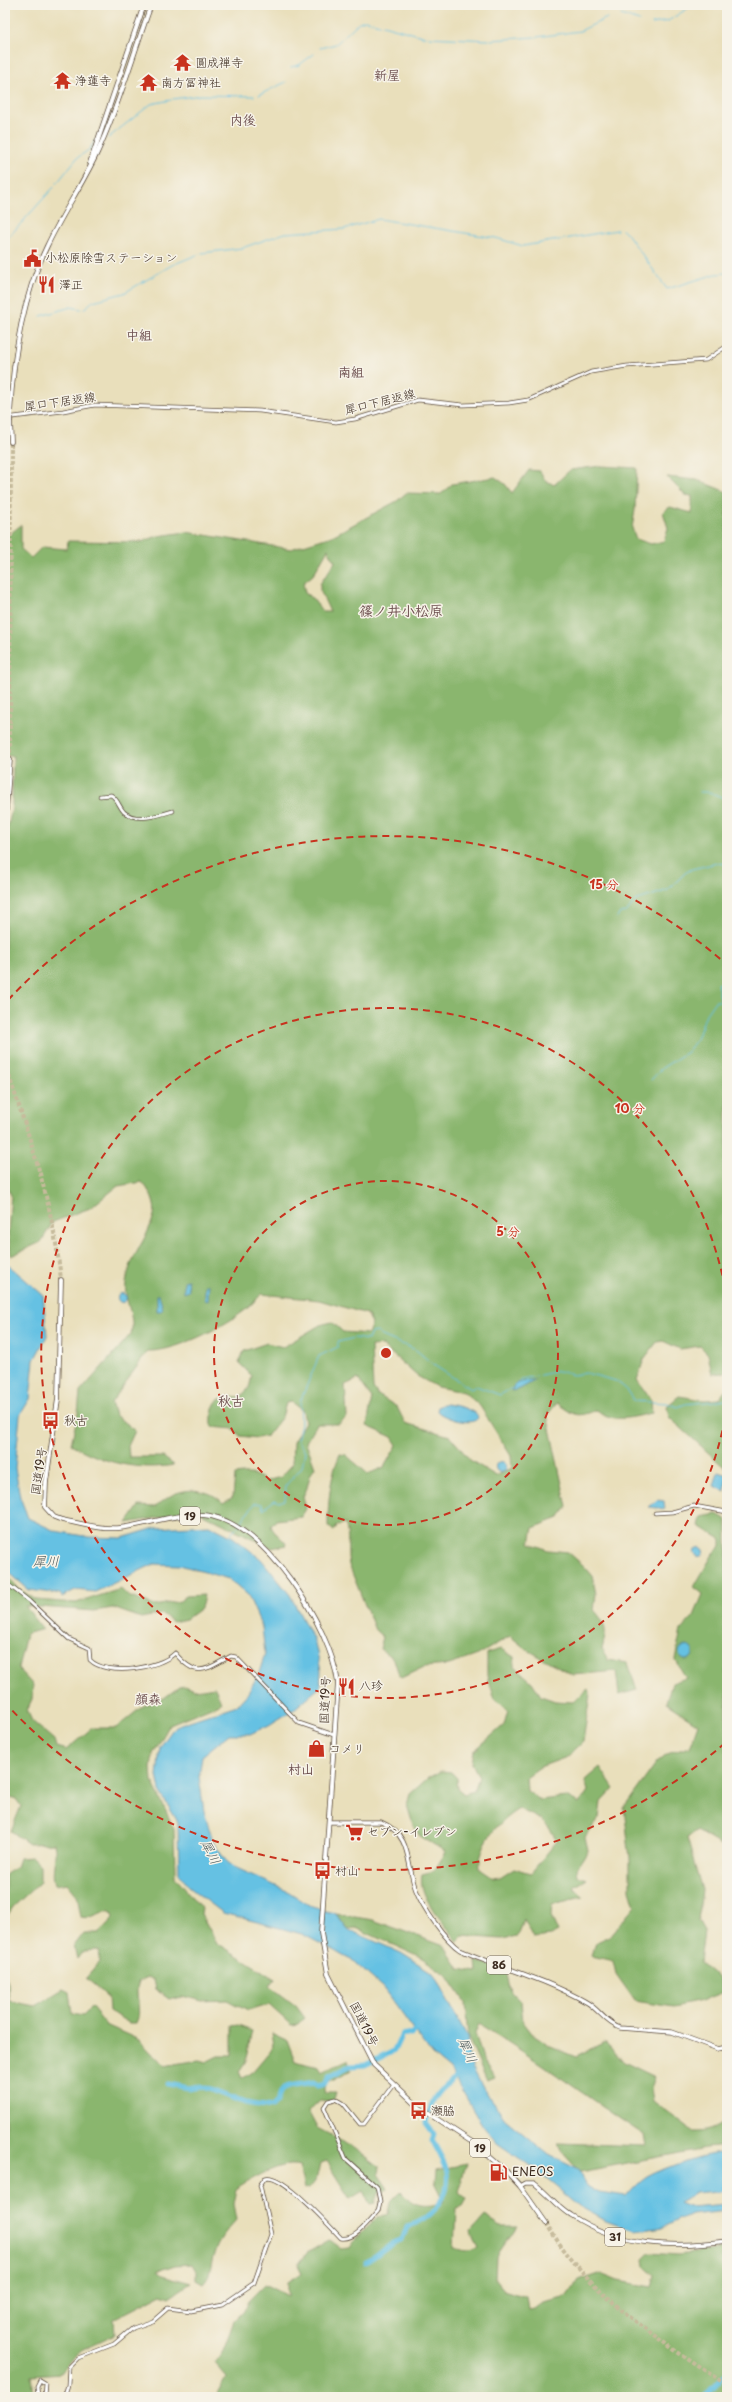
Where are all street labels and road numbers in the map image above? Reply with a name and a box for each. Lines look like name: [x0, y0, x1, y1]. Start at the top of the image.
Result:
street label: 犀口下居返線: [343, 384, 417, 418]
street label: 犀口下居返線: [23, 387, 97, 415]
street label: 国道19号: [26, 1446, 50, 1496]
road number: 19: [180, 1507, 200, 1525]
street label: 国道19号: [314, 1675, 334, 1724]
road number: 86: [487, 1956, 511, 1974]
street label: 国道19号: [346, 1998, 384, 2049]
road number: 19: [470, 2139, 490, 2157]
road number: 31: [605, 2228, 625, 2246]

